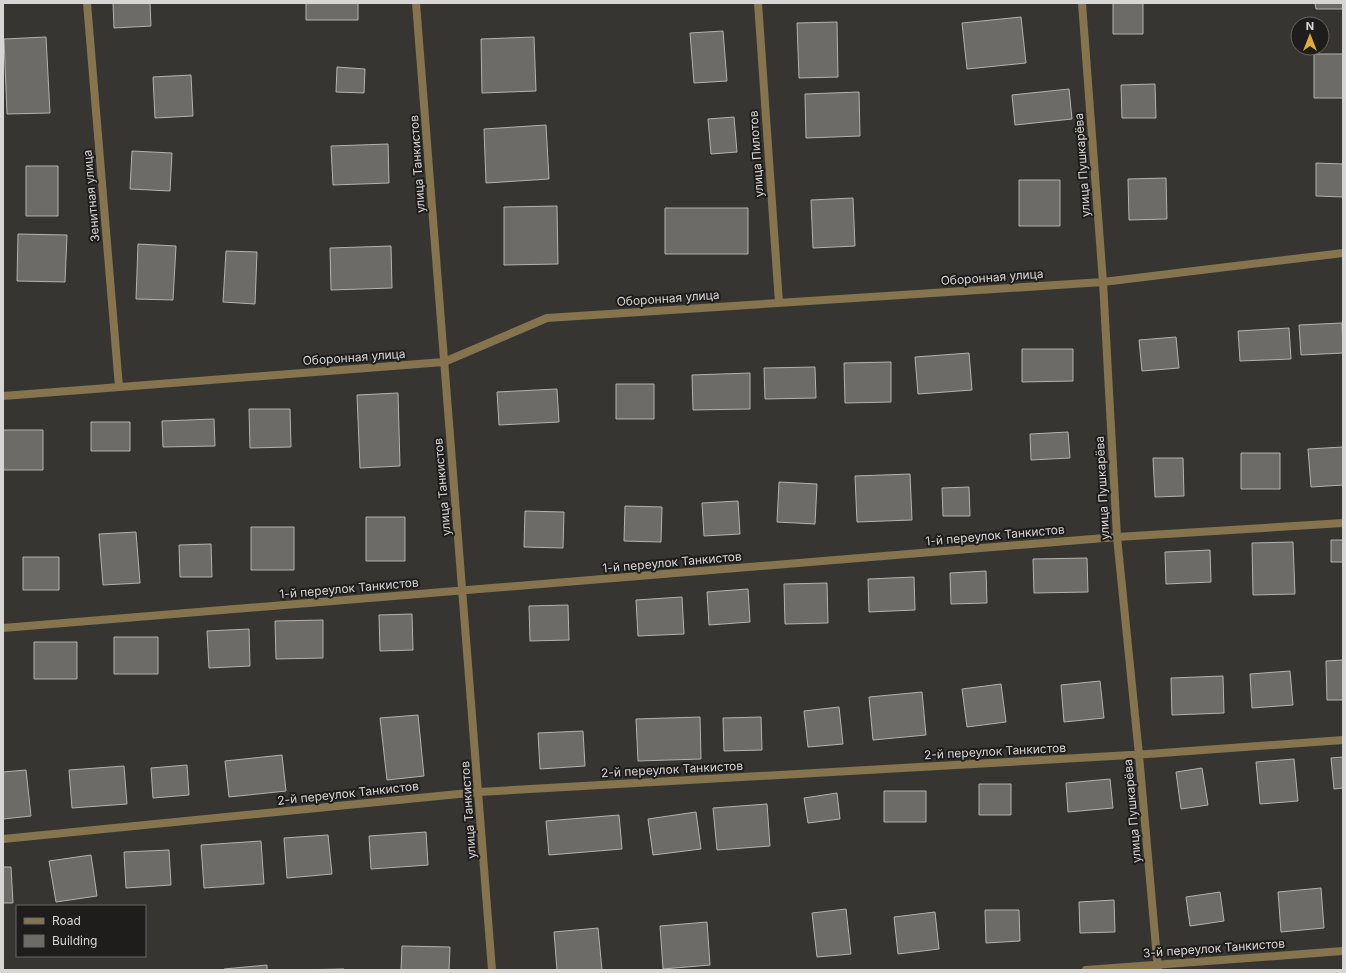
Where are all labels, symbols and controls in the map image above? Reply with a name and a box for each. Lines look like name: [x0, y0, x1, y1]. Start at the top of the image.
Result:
north arrow: [1290, 16, 1330, 56]
text: N: [1306, 19, 1314, 33]
street label: улица Пилотов: [745, 110, 767, 198]
street label: улица Пушкарёва: [1071, 113, 1093, 217]
street label: улица Танкистов: [406, 114, 428, 213]
street label: Зенитная улица: [80, 149, 102, 243]
street label: Оборонная улица: [940, 266, 1044, 288]
street label: Оборонная улица: [616, 287, 720, 309]
street label: Оборонная улица: [302, 346, 406, 368]
street label: улица Пушкарёва: [1092, 436, 1112, 540]
street label: улица Танкистов: [430, 437, 454, 536]
street label: 1-й переулок Танкистов: [925, 521, 1065, 549]
street label: 1-й переулок Танкистов: [602, 548, 742, 576]
street label: 1-й переулок Танкистов: [279, 574, 419, 602]
street label: 2-й переулок Танкистов: [924, 740, 1067, 762]
street label: 2-й переулок Танкистов: [601, 758, 744, 780]
street label: улица Пушкарёва: [1120, 758, 1144, 864]
street label: улица Танкистов: [457, 760, 479, 859]
street label: 2-й переулок Танкистов: [277, 778, 420, 808]
legend: [16, 905, 146, 957]
text: Road: [52, 913, 81, 928]
text: Building: [52, 933, 97, 948]
street label: 3-й переулок Танкистов: [1143, 936, 1286, 960]

